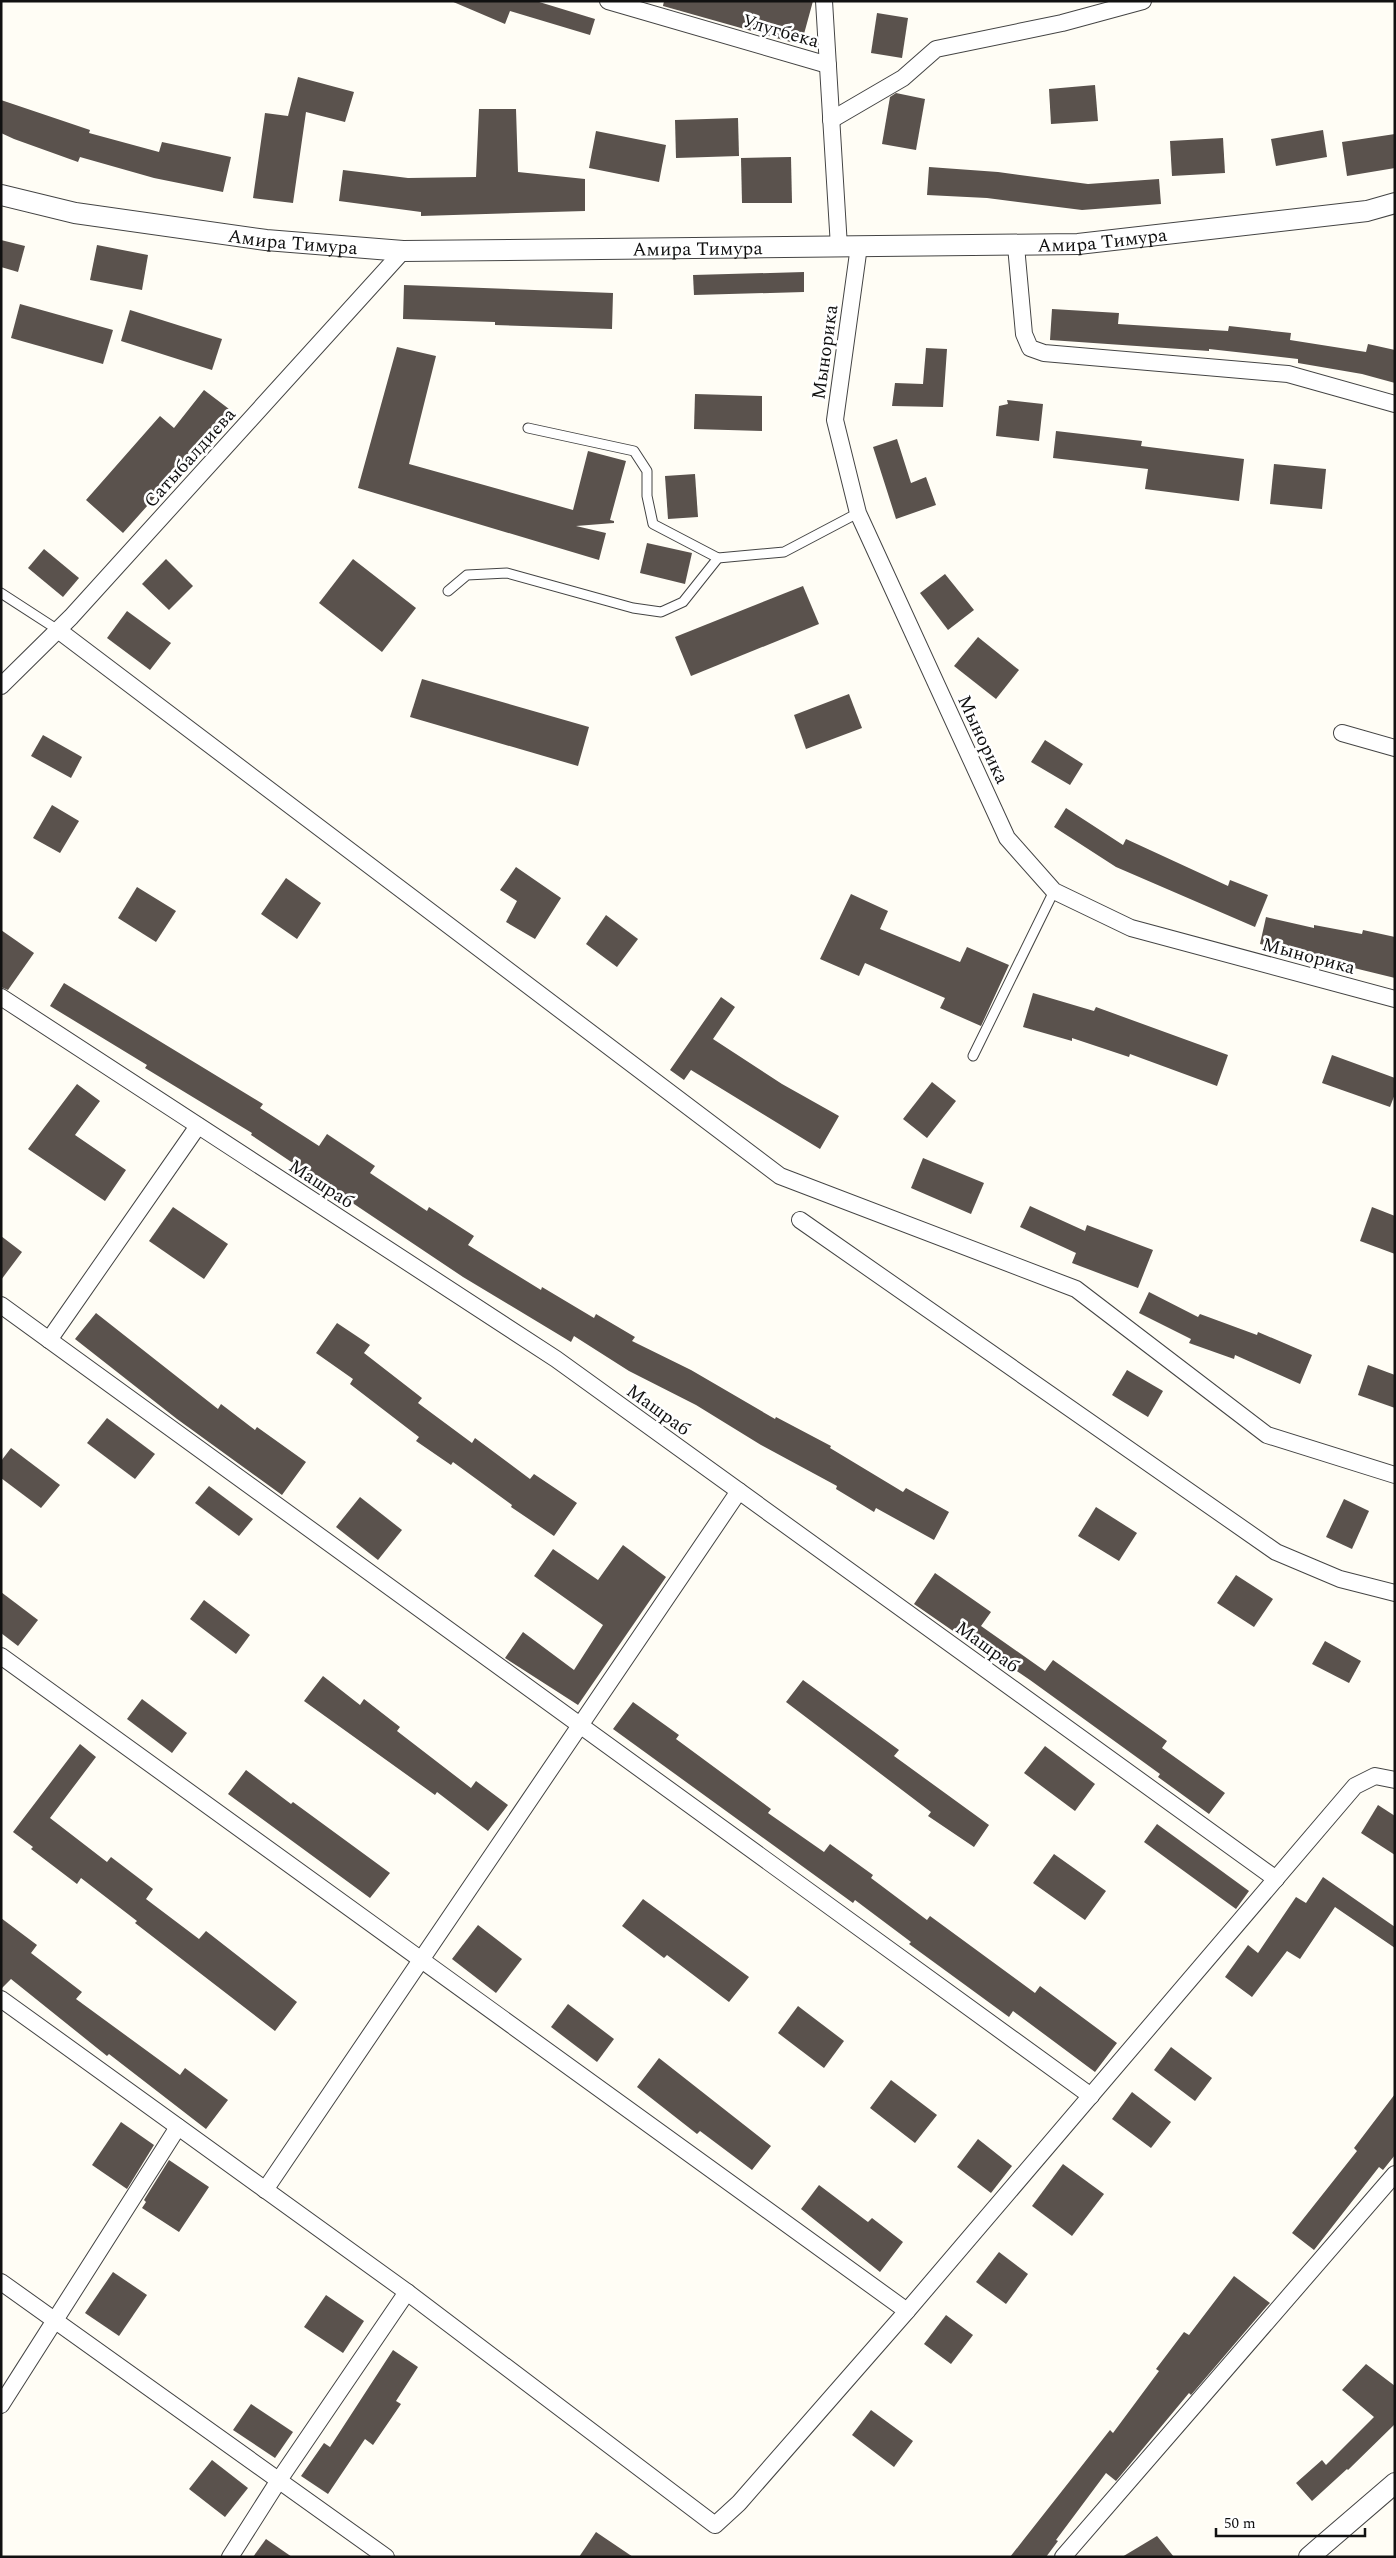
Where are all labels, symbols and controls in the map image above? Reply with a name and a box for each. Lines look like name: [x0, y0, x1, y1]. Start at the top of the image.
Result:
street label: Улугбека: [739, 7, 823, 56]
street label: Амира Тимура: [1037, 221, 1170, 260]
street label: Амира Тимура: [226, 222, 360, 263]
street label: Амира Тимура: [632, 234, 764, 265]
street label: Мынорика: [804, 302, 847, 402]
street label: Сатыбалдиева: [137, 401, 244, 515]
street label: Мынорика: [949, 690, 1016, 790]
street label: Мынорика: [1259, 930, 1359, 983]
street label: Машраб: [283, 1152, 360, 1216]
street label: Машраб: [620, 1377, 696, 1443]
street label: Машраб: [949, 1614, 1025, 1680]
scale bar: [1216, 2506, 1365, 2538]
text: 50 m: [1224, 2512, 1256, 2535]

